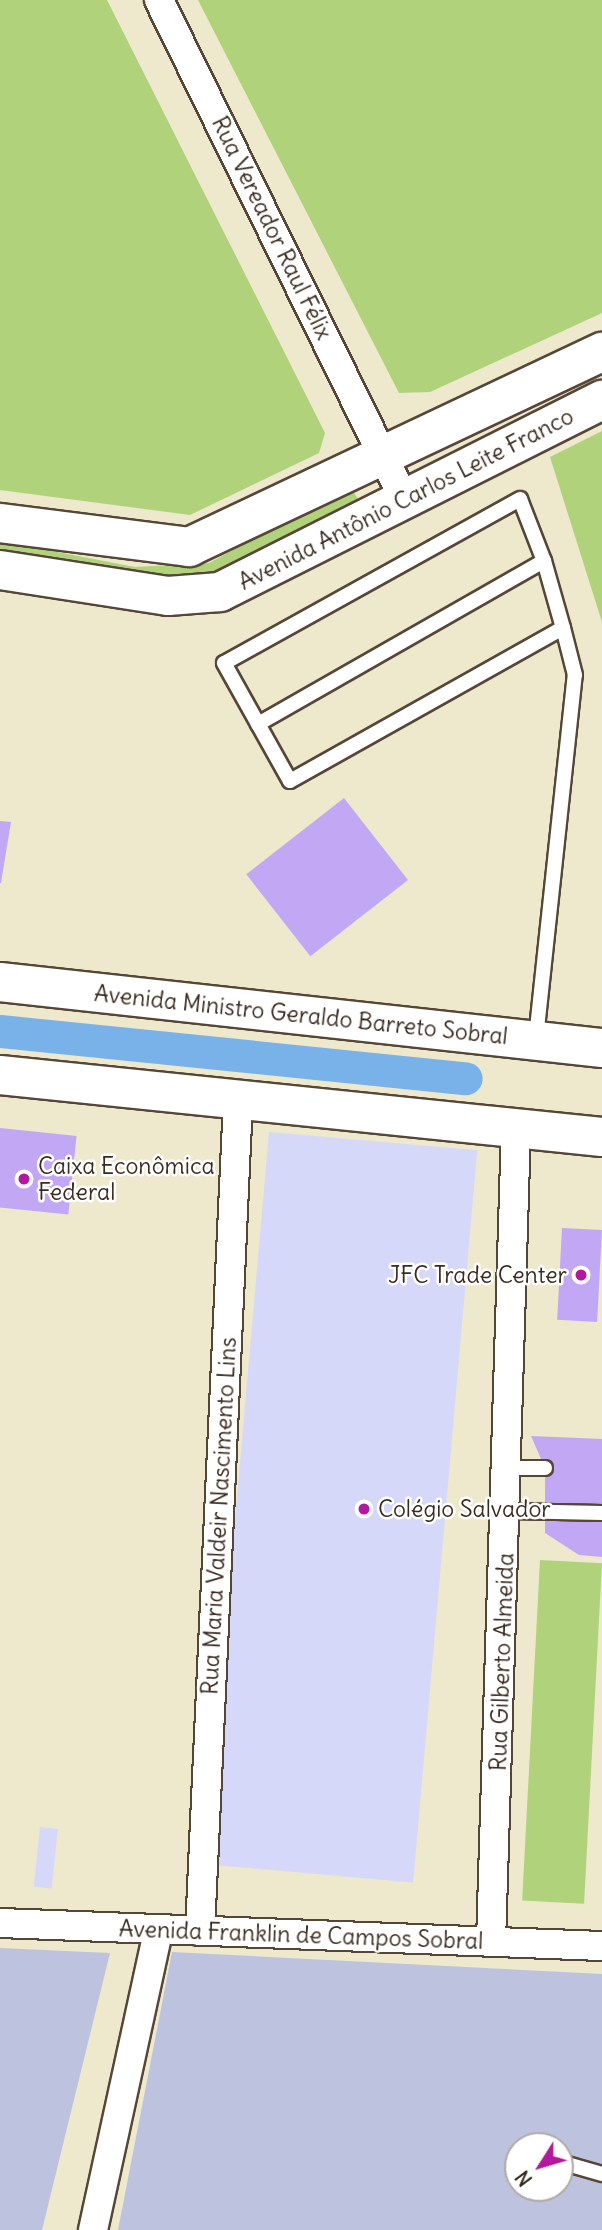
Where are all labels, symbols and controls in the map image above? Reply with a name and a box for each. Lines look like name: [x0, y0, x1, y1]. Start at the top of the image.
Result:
street label: Rua Vereador Raul Félix: [206, 112, 338, 344]
street label: Avenida Antônio Carlos Leite Franco: [234, 402, 578, 596]
street label: Avenida Ministro Geraldo Barreto Sobral: [93, 980, 509, 1050]
place label: Caixa Econômica Federal: [38, 1152, 215, 1206]
marker: Caixa Econômica Federal: [16, 1171, 32, 1187]
place label: JFC Trade Center: [388, 1261, 567, 1289]
marker: JFC Trade Center: [573, 1267, 589, 1283]
street label: Rua Maria Valdeir Nascimento Lins: [196, 1336, 242, 1696]
place label: Colégio Salvador: [378, 1495, 551, 1523]
marker: Colégio Salvador: [356, 1501, 372, 1517]
street label: Rua Gilberto Almeida: [484, 1552, 520, 1772]
street label: Avenida Franklin de Campos Sobral: [118, 1915, 484, 1955]
north arrow: [504, 2132, 574, 2202]
text: N: [510, 2166, 537, 2191]

